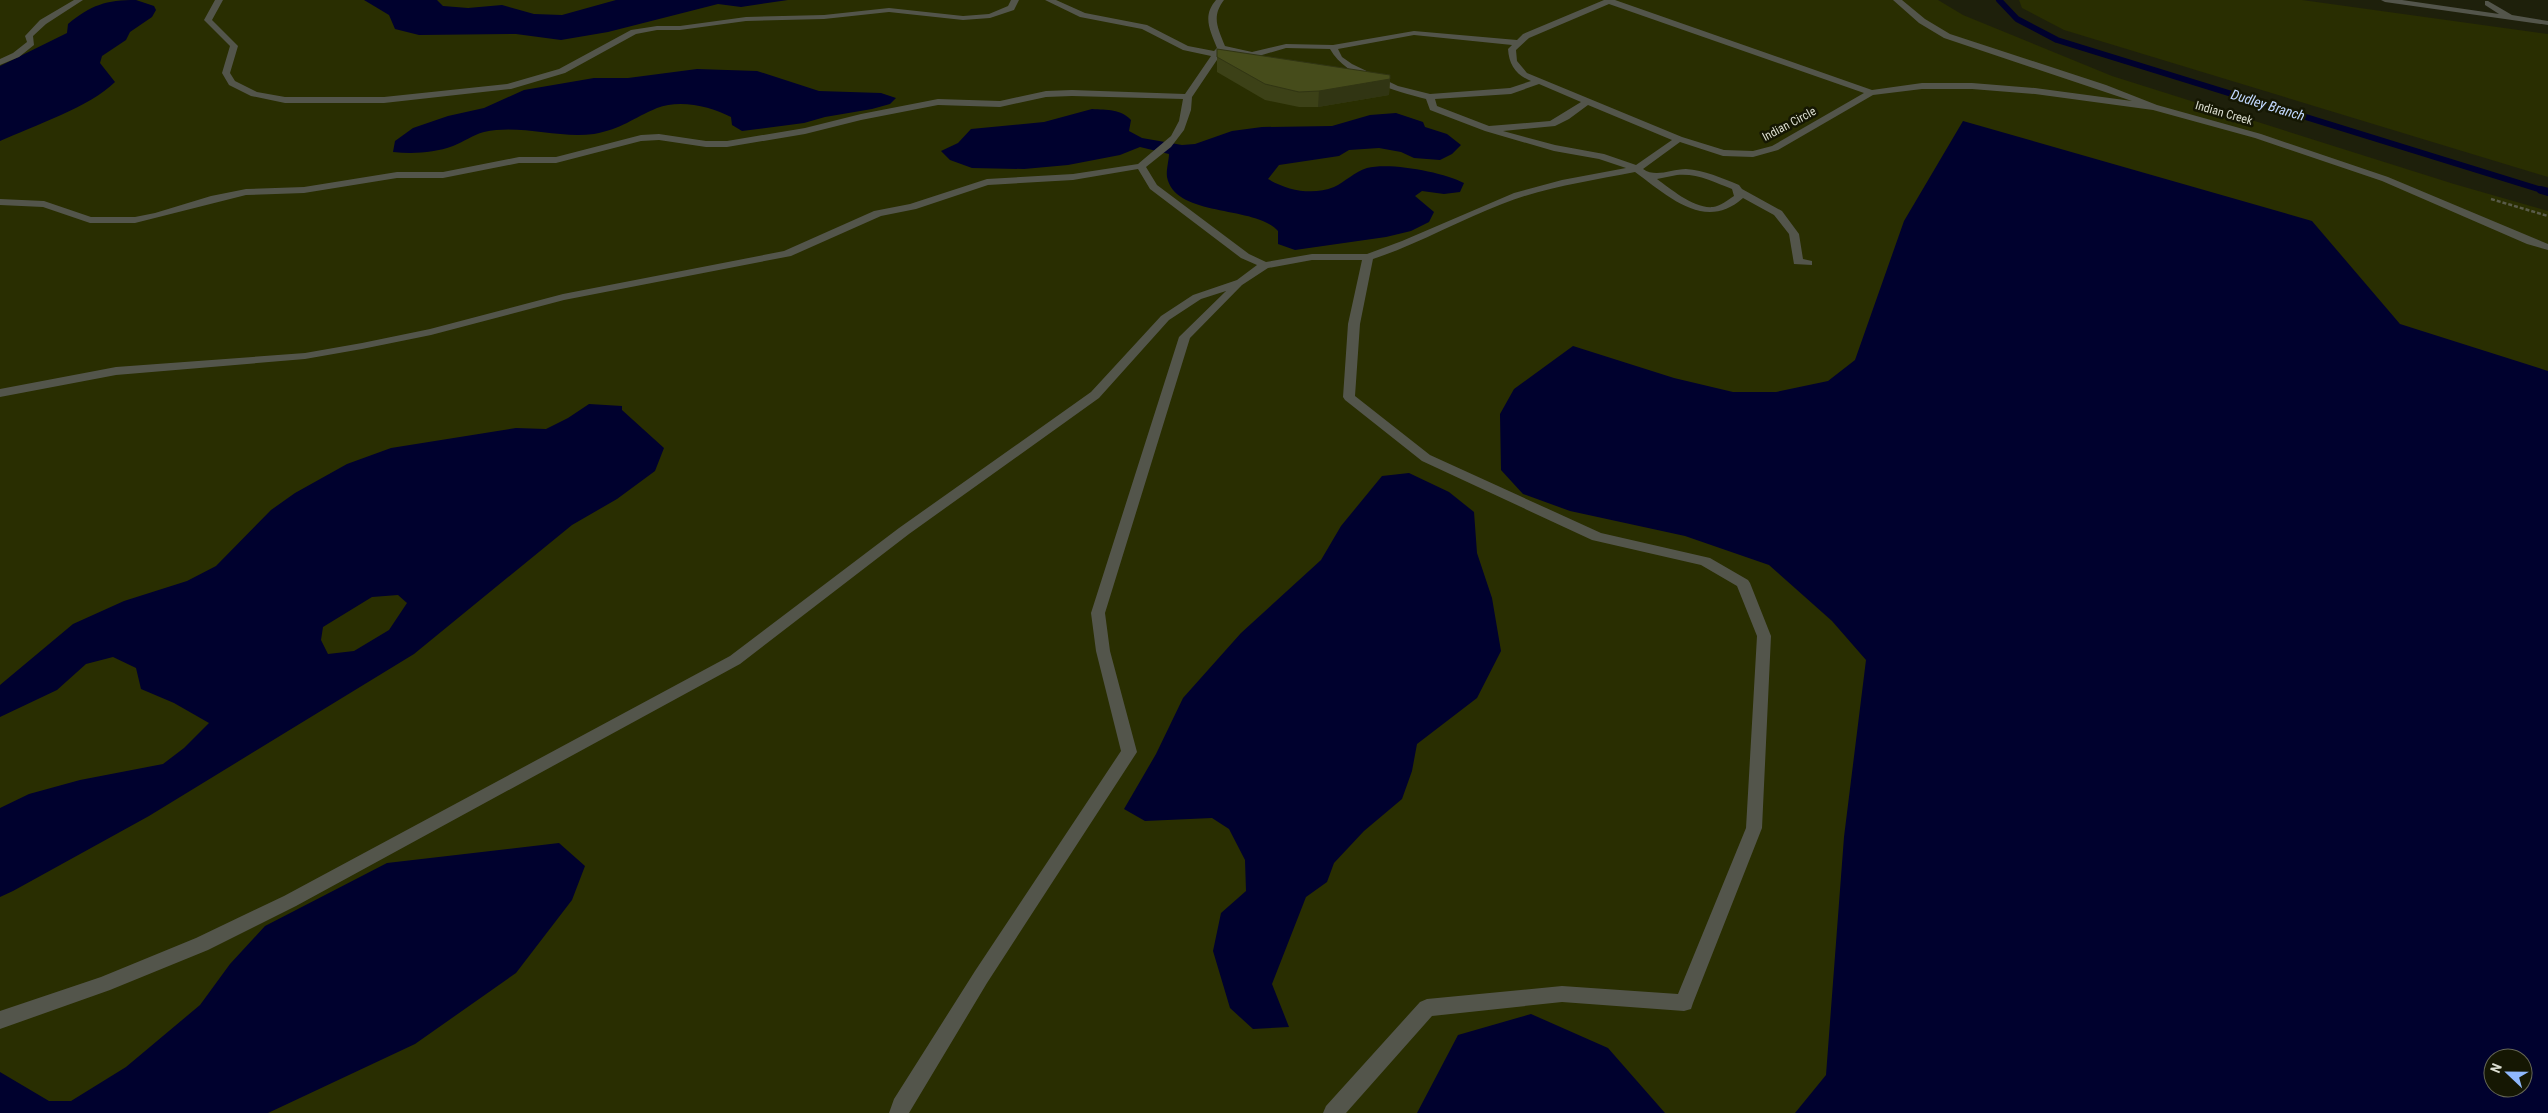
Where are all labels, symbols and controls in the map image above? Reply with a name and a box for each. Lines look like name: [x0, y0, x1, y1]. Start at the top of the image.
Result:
water label: Dudley Branch: [2229, 86, 2307, 124]
street label: Indian Creek: [2194, 98, 2255, 128]
street label: Indian Circle: [1760, 104, 1819, 144]
north arrow: [2483, 1048, 2533, 1098]
text: N: [2487, 1061, 2505, 1075]

